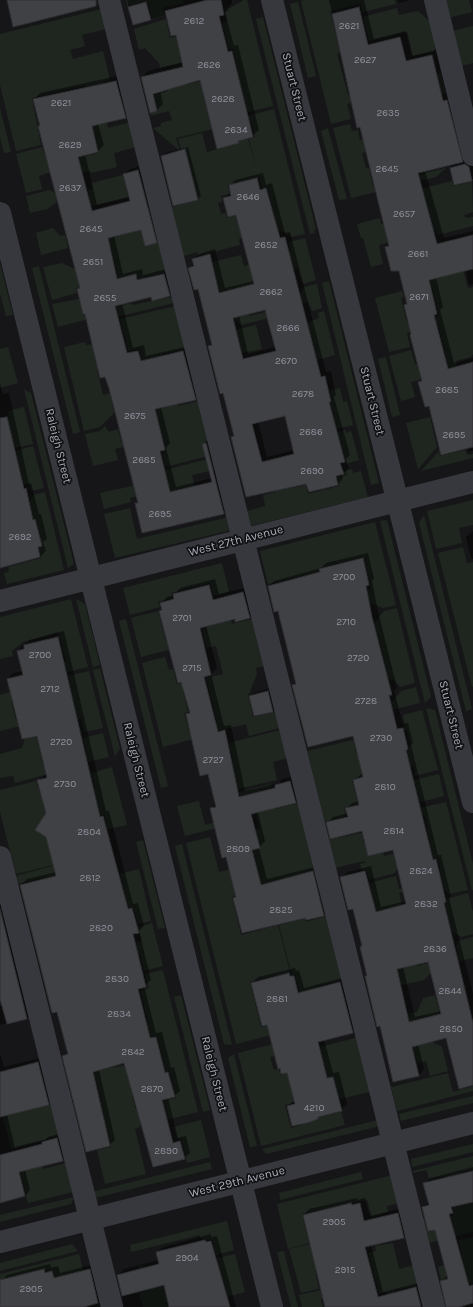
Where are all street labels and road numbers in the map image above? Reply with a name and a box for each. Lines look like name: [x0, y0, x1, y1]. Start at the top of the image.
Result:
street label: Stuart Street: [279, 51, 309, 123]
street label: Stuart Street: [357, 365, 387, 437]
street label: Raleigh Street: [42, 407, 74, 485]
street label: West 27th Avenue: [187, 522, 285, 560]
street label: Stuart Street: [436, 679, 466, 751]
street label: Raleigh Street: [120, 721, 152, 799]
street label: Raleigh Street: [198, 1035, 230, 1113]
street label: West 29th Avenue: [188, 1163, 286, 1201]

